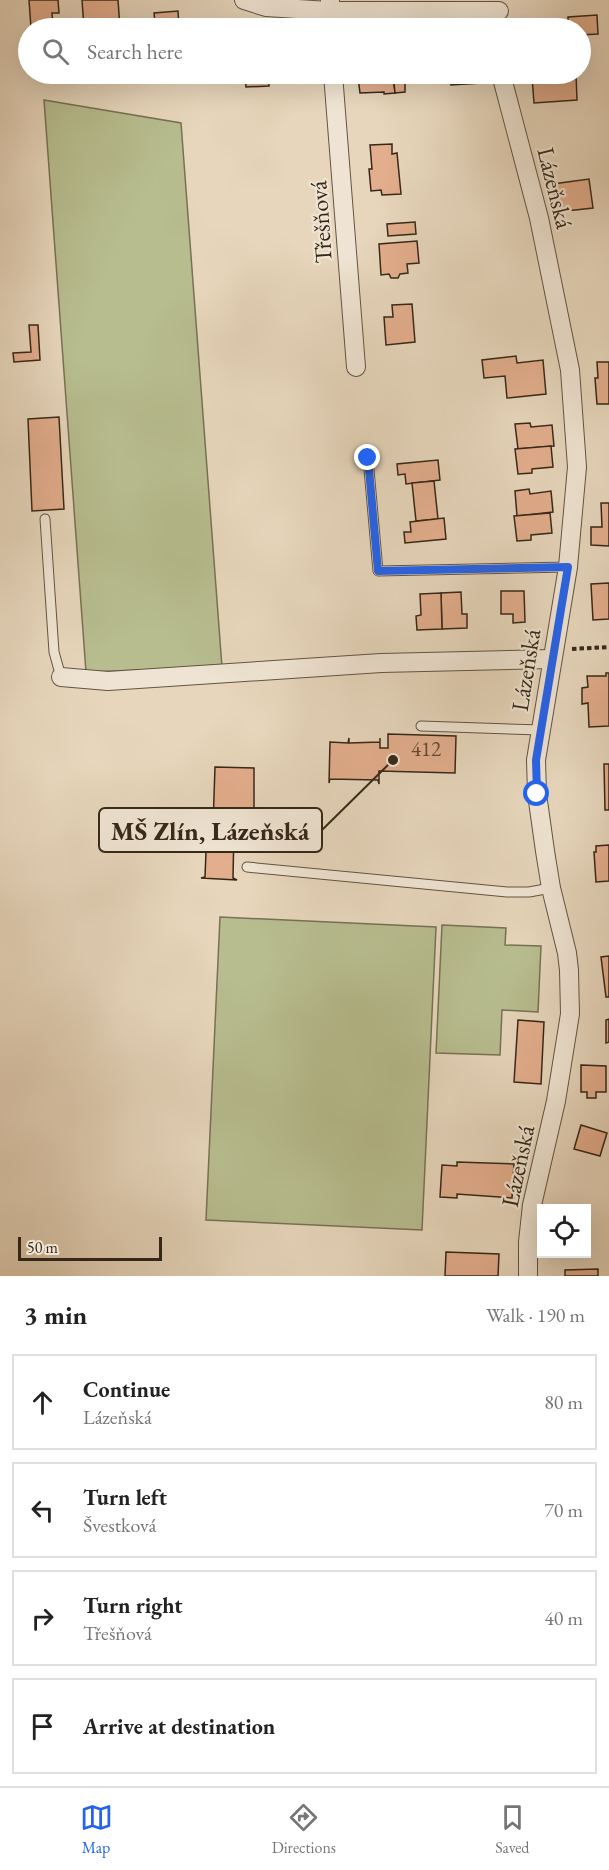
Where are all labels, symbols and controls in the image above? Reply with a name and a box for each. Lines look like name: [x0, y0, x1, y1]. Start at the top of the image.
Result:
search box: [18, 18, 591, 84]
icon: search: [39, 35, 72, 68]
text: Search here: [87, 37, 182, 66]
street label: Lázeňská: [530, 144, 581, 232]
street label: Třešňová: [302, 179, 339, 264]
route end: [354, 444, 380, 470]
street label: Lázeňská: [504, 626, 547, 713]
house number: 412: [411, 735, 441, 762]
route start: [523, 780, 549, 806]
callout: MŠ Zlín, Lázeňská: [99, 808, 322, 852]
text: MŠ Zlín, Lázeňská: [111, 814, 310, 848]
street label: Lázeňská: [494, 1122, 541, 1210]
map controls: [537, 1204, 591, 1258]
button: locate: [537, 1204, 591, 1258]
scale bar: [18, 1234, 162, 1262]
text: 50 m: [27, 1237, 58, 1258]
text: 3 min: [24, 1298, 87, 1332]
text: Walk · 190 m: [486, 1302, 585, 1328]
text: Continue: [83, 1375, 170, 1404]
icon: ahead: [26, 1386, 59, 1419]
text: 80 m: [544, 1389, 583, 1415]
text: Lázeňská: [83, 1404, 152, 1430]
text: Turn left: [83, 1483, 167, 1512]
icon: left: [26, 1494, 59, 1527]
text: 70 m: [544, 1497, 583, 1523]
text: Švestková: [83, 1512, 157, 1538]
text: Turn right: [83, 1591, 182, 1620]
icon: right: [26, 1602, 59, 1635]
text: 40 m: [544, 1605, 583, 1631]
text: Třešňová: [83, 1620, 152, 1646]
icon: arrive: [26, 1710, 59, 1743]
text: Arrive at destination: [83, 1712, 275, 1741]
tab: Map: [80, 1801, 113, 1858]
tab: Directions: [272, 1801, 336, 1858]
tab: Saved: [495, 1801, 529, 1858]

